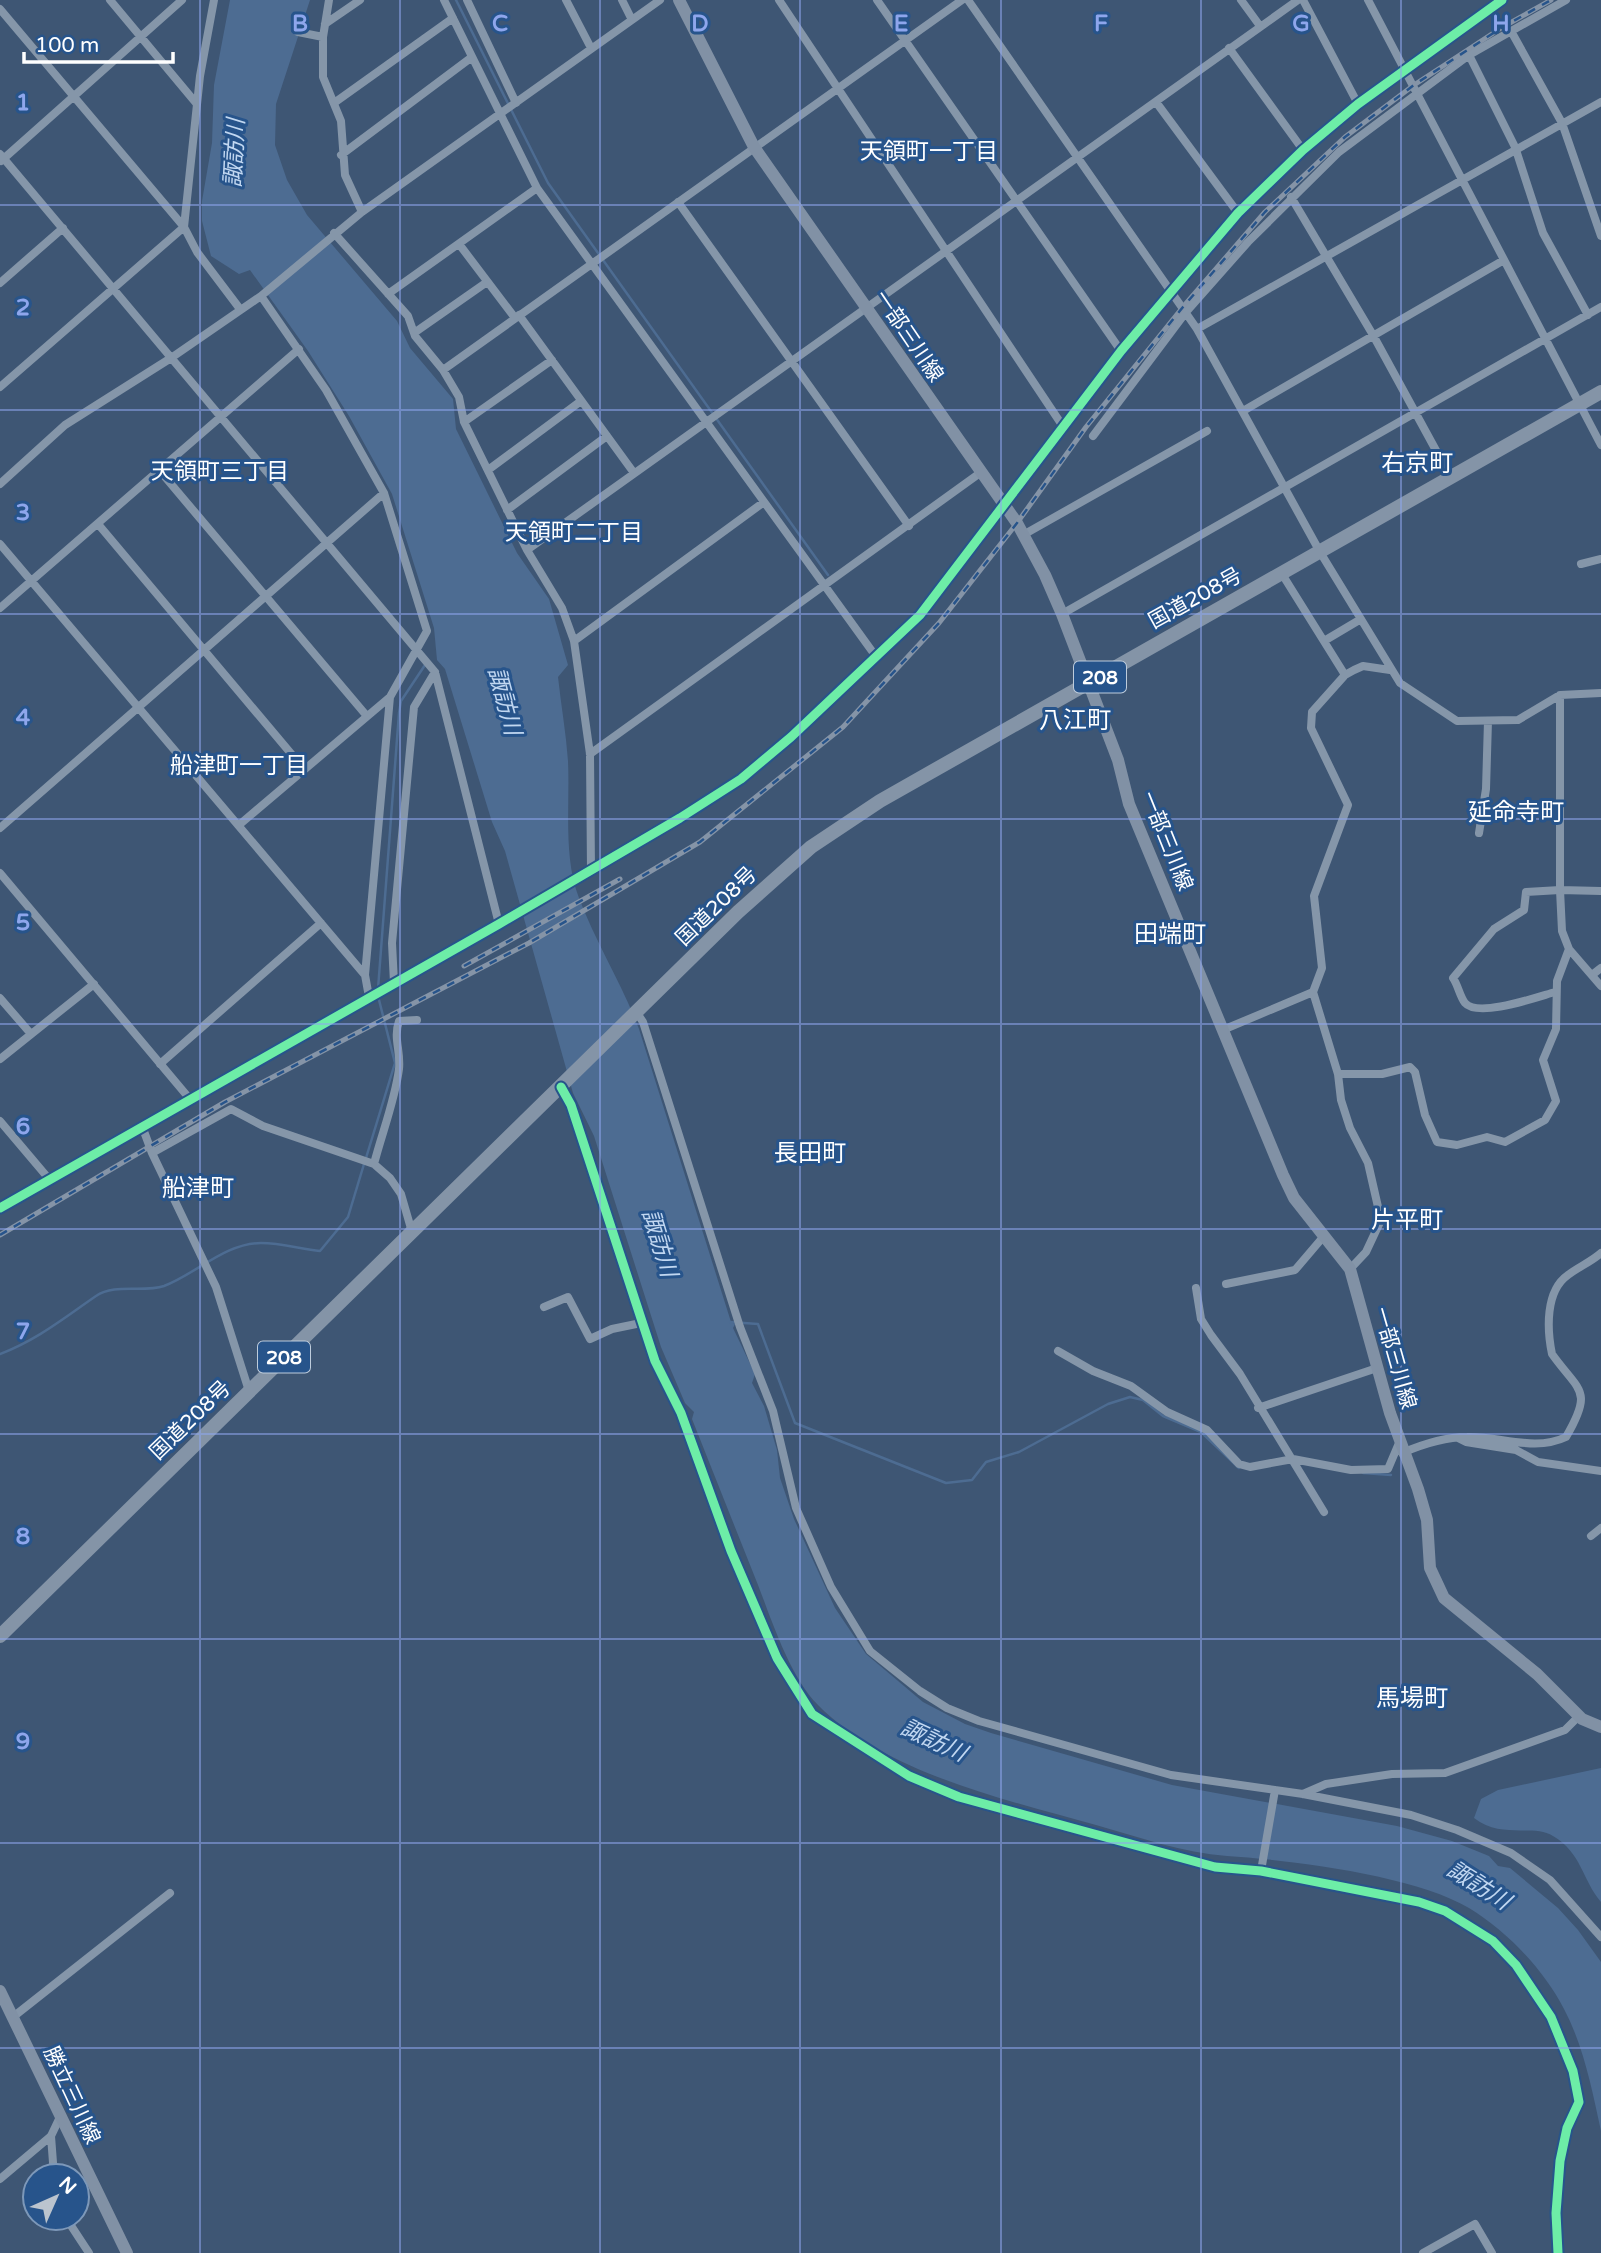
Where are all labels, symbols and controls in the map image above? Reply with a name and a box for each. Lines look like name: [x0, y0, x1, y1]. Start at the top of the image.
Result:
text: B: [292, 10, 308, 38]
text: C: [492, 10, 508, 38]
text: D: [691, 10, 709, 38]
text: E: [894, 10, 908, 38]
text: F: [1094, 10, 1108, 38]
text: G: [1292, 10, 1310, 38]
text: H: [1492, 10, 1510, 38]
scale bar: [24, 21, 173, 65]
text: 100 m: [35, 33, 99, 58]
text: 1: [16, 89, 30, 117]
water label: 諏訪川: [219, 115, 251, 188]
district label: 天領町一丁目: [860, 138, 998, 166]
street label: 一部三川線: [869, 286, 948, 387]
text: 2: [16, 294, 30, 322]
district label: 右京町: [1381, 449, 1453, 478]
district label: 天領町三丁目: [151, 458, 289, 486]
text: 3: [16, 499, 30, 527]
district label: 天領町二丁目: [505, 519, 643, 547]
street label: 国道208号: [1144, 563, 1246, 634]
road number: 208: [1074, 662, 1126, 692]
water label: 諏訪川: [482, 664, 527, 741]
text: 4: [16, 704, 31, 732]
district label: 八江町: [1039, 706, 1111, 735]
district label: 船津町一丁目: [170, 752, 308, 780]
street label: 一部三川線: [1135, 788, 1198, 895]
district label: 延命寺町: [1468, 798, 1564, 827]
street label: 国道208号: [671, 862, 762, 951]
text: 5: [16, 909, 30, 937]
district label: 田端町: [1134, 920, 1206, 949]
text: 6: [16, 1113, 30, 1141]
district label: 長田町: [774, 1139, 846, 1168]
district label: 船津町: [162, 1174, 234, 1203]
water label: 諏訪川: [636, 1206, 683, 1283]
district label: 片平町: [1371, 1206, 1443, 1235]
street label: 一部三川線: [1368, 1304, 1421, 1412]
text: 7: [16, 1318, 30, 1346]
road number: 208: [258, 1342, 310, 1372]
street label: 国道208号: [145, 1376, 236, 1465]
text: 8: [16, 1523, 30, 1551]
district label: 馬場町: [1376, 1684, 1448, 1713]
water label: 諏訪川: [896, 1714, 973, 1769]
text: 9: [16, 1728, 30, 1756]
water label: 諏訪川: [1442, 1856, 1518, 1918]
street label: 勝立三川線: [38, 2042, 105, 2148]
north arrow: [21, 2162, 91, 2232]
text: N: [54, 2173, 80, 2199]

